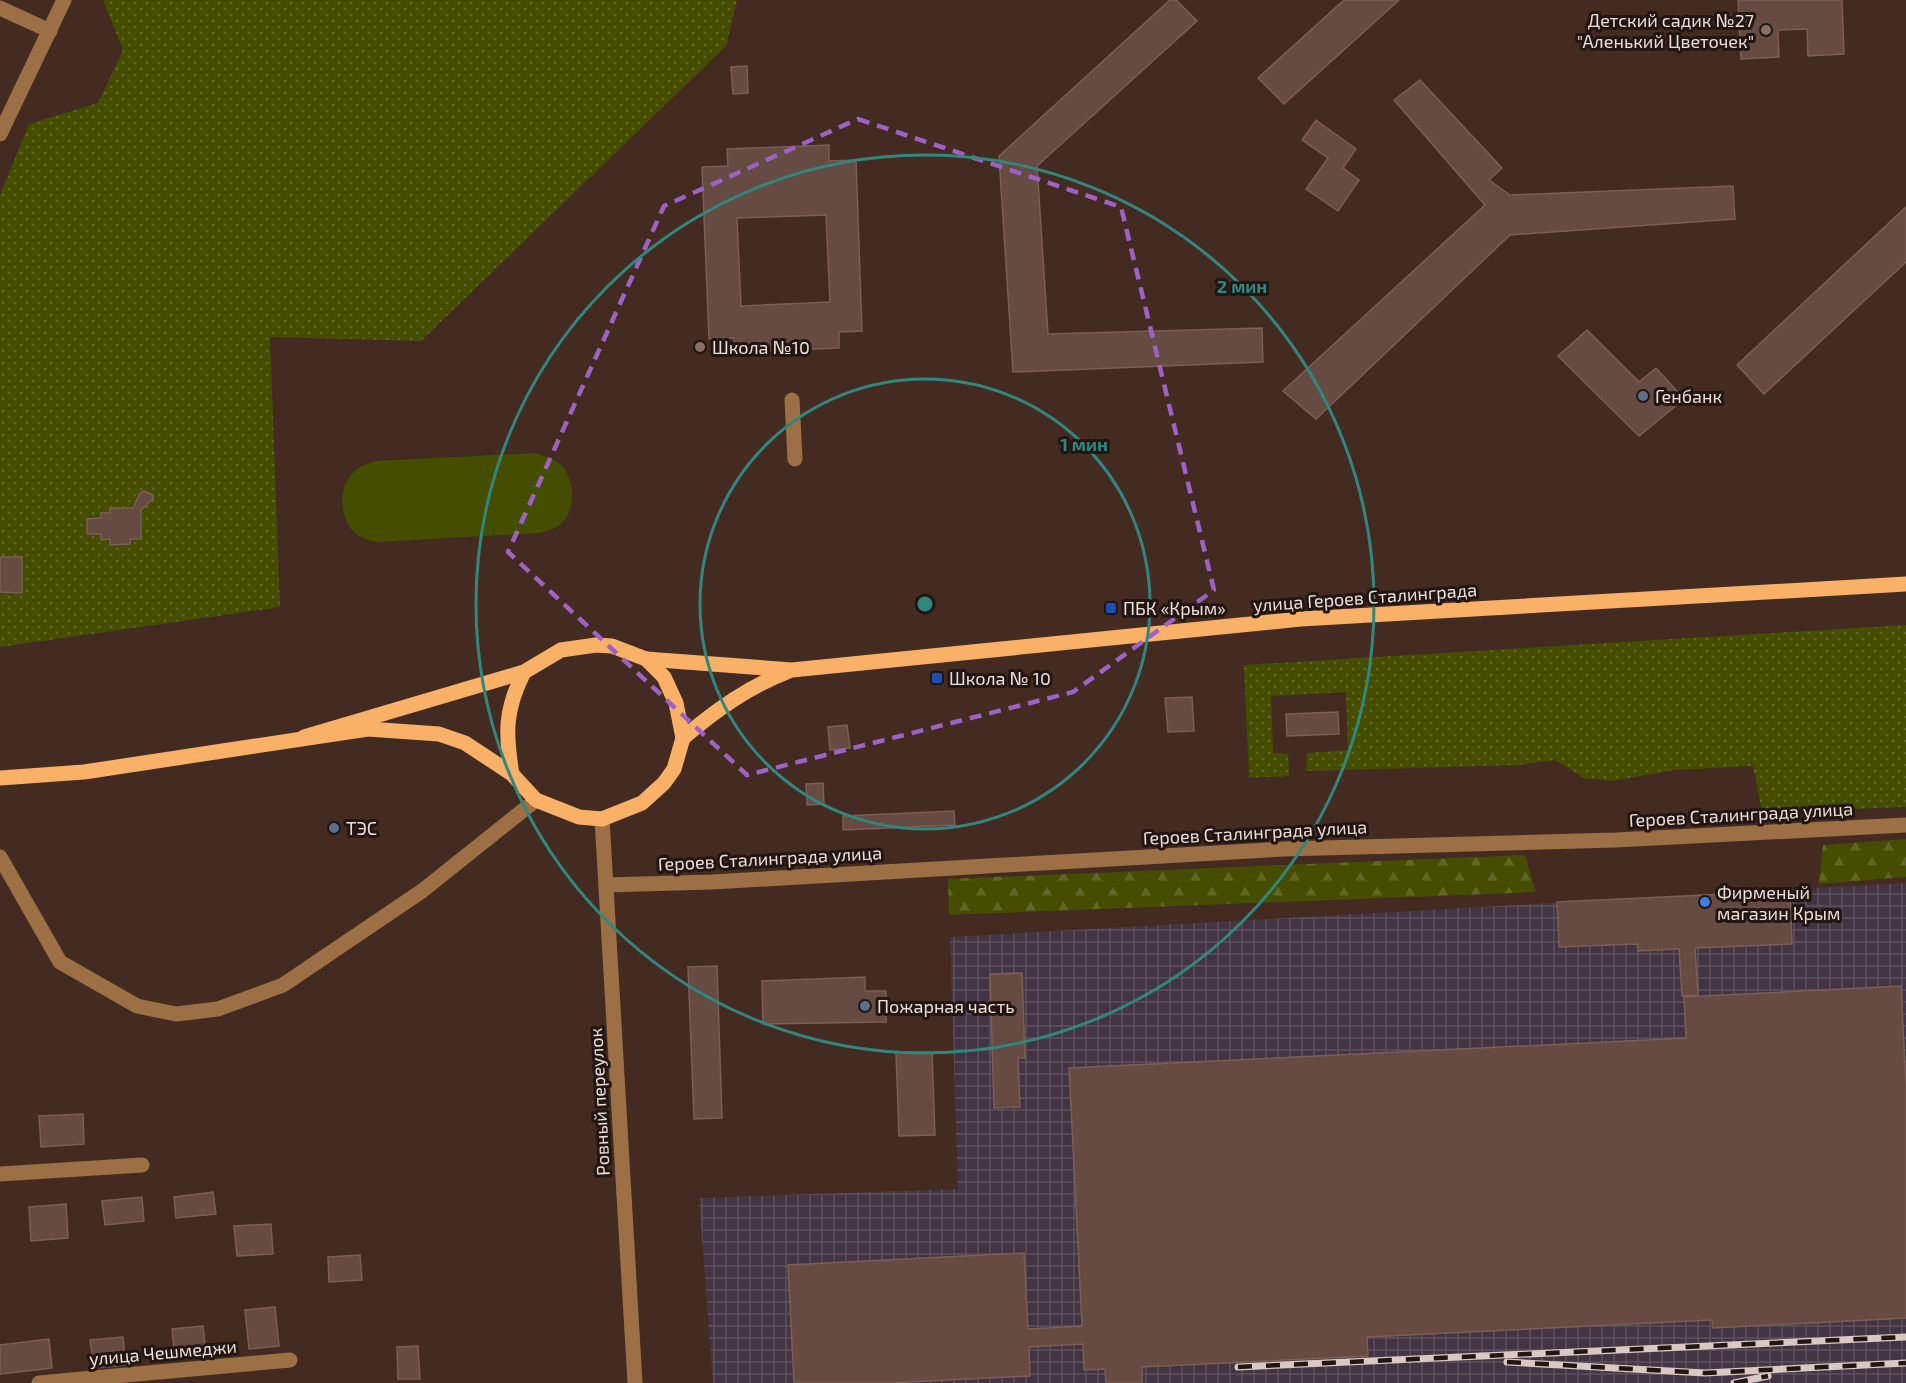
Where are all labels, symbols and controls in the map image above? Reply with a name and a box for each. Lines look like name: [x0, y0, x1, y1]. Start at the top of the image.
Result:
place label: Детский садик №27 "Аленький Цветочек": [1577, 9, 1754, 52]
marker: Детский садик №27 "Аленький Цветочек": [1759, 23, 1773, 37]
text: 2 мин: [1217, 275, 1267, 297]
place label: Школа №10: [712, 336, 810, 358]
marker: Школа №10: [693, 340, 707, 354]
place label: Генбанк: [1655, 385, 1722, 407]
marker: Генбанк: [1636, 389, 1650, 403]
text: 1 мин: [1060, 433, 1108, 455]
street label: улица Героев Сталинграда: [1252, 578, 1478, 616]
centre of rings: [915, 594, 935, 614]
place label: ПБК «Крым»: [1123, 597, 1226, 619]
marker: ПБК «Крым»: [1104, 601, 1118, 615]
place label: Школа № 10: [949, 667, 1051, 689]
marker: Школа № 10: [930, 671, 944, 685]
street label: Героев Сталинграда улица: [1628, 797, 1854, 831]
street label: Героев Сталинграда улица: [1142, 815, 1368, 849]
place label: ТЭС: [346, 817, 377, 839]
marker: ТЭС: [327, 821, 341, 835]
street label: Героев Сталинграда улица: [657, 841, 883, 875]
place label: Фирменый магазин Крым: [1717, 881, 1840, 924]
marker: Фирменый магазин Крым: [1698, 895, 1712, 909]
place label: Пожарная часть: [877, 995, 1015, 1017]
marker: Пожарная часть: [858, 999, 872, 1013]
street label: Ровный переулок: [584, 1027, 614, 1177]
street label: улица Чешмеджи: [88, 1335, 238, 1369]

